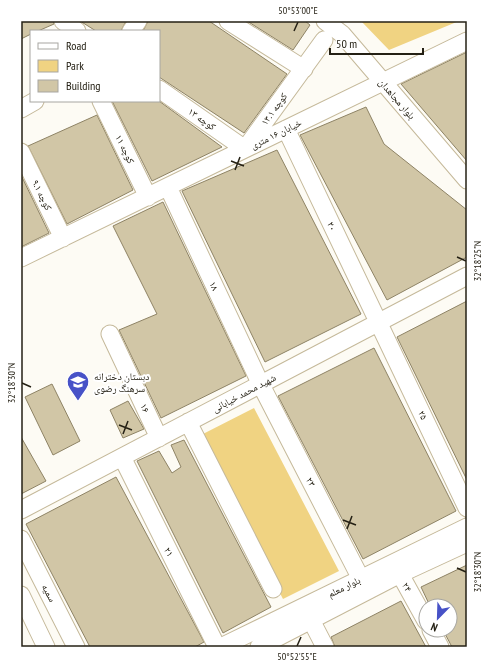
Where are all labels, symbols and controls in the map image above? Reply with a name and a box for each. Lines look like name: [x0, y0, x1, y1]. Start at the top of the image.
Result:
text: 50°53'00"E: [278, 4, 318, 17]
legend: [30, 30, 160, 102]
scale bar: [330, 30, 423, 56]
text: 50 m: [336, 36, 357, 51]
text: Road: [66, 38, 86, 53]
text: Park: [66, 58, 84, 73]
street label: بلوار مجاهدان: [376, 76, 418, 122]
text: Building: [66, 78, 101, 93]
street label: کوچه ۱۳.۱: [258, 90, 290, 128]
street label: کوچه ۱۳: [186, 105, 218, 133]
street label: خیابان ۱۶ متری: [248, 116, 304, 152]
street label: کوچه ۱۱: [112, 132, 138, 166]
street label: کوچه ۹.۱: [29, 177, 55, 213]
street label: ۲۰: [324, 219, 340, 233]
text: 32°18'25"N: [471, 241, 484, 281]
street label: ۱۸: [206, 279, 222, 293]
text: 32°18'30"N: [5, 363, 18, 403]
school or university icon: دبستان دخترانه سرهنگ رضوی: [65, 369, 91, 402]
place label: دبستان دخترانه سرهنگ رضوی: [94, 370, 149, 395]
street label: شهید محمد خیابانی: [210, 371, 279, 415]
street label: ۱۶: [137, 401, 153, 415]
street label: ۲۵: [415, 408, 431, 422]
street label: ۲۳: [303, 475, 319, 489]
street label: ۲۱: [161, 545, 177, 559]
text: 32°18'30"N: [471, 552, 484, 592]
street label: بلوار معلم: [326, 573, 363, 601]
street label: ۲۴: [399, 580, 415, 595]
street label: سمیه: [39, 582, 59, 605]
north arrow: [418, 598, 458, 638]
text: N: [429, 620, 440, 635]
text: 50°52'55"E: [277, 650, 317, 663]

